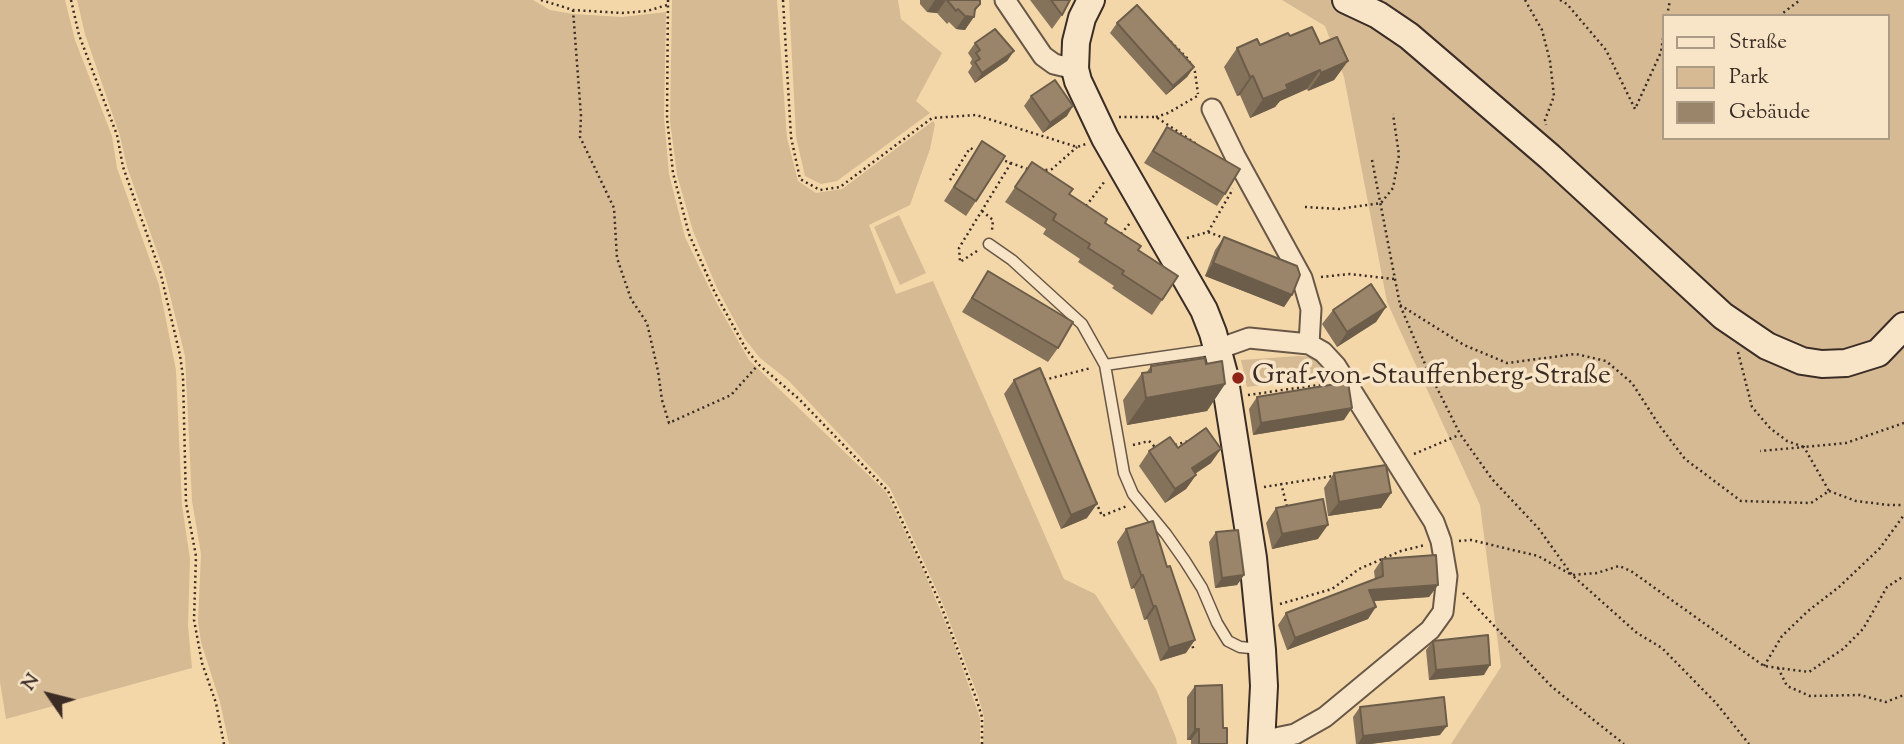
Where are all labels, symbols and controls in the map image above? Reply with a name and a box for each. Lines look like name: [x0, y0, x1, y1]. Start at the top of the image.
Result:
legend: [1662, 14, 1890, 140]
text: Straße: [1729, 28, 1787, 58]
text: Park: [1729, 63, 1769, 93]
text: Gebäude: [1729, 98, 1810, 128]
place label: Graf-von-Stauffenberg-Straße: [1252, 361, 1611, 395]
marker: Graf-von-Stauffenberg-Straße: [1230, 370, 1246, 386]
north arrow: [14, 660, 84, 730]
text: N: [16, 669, 47, 697]

